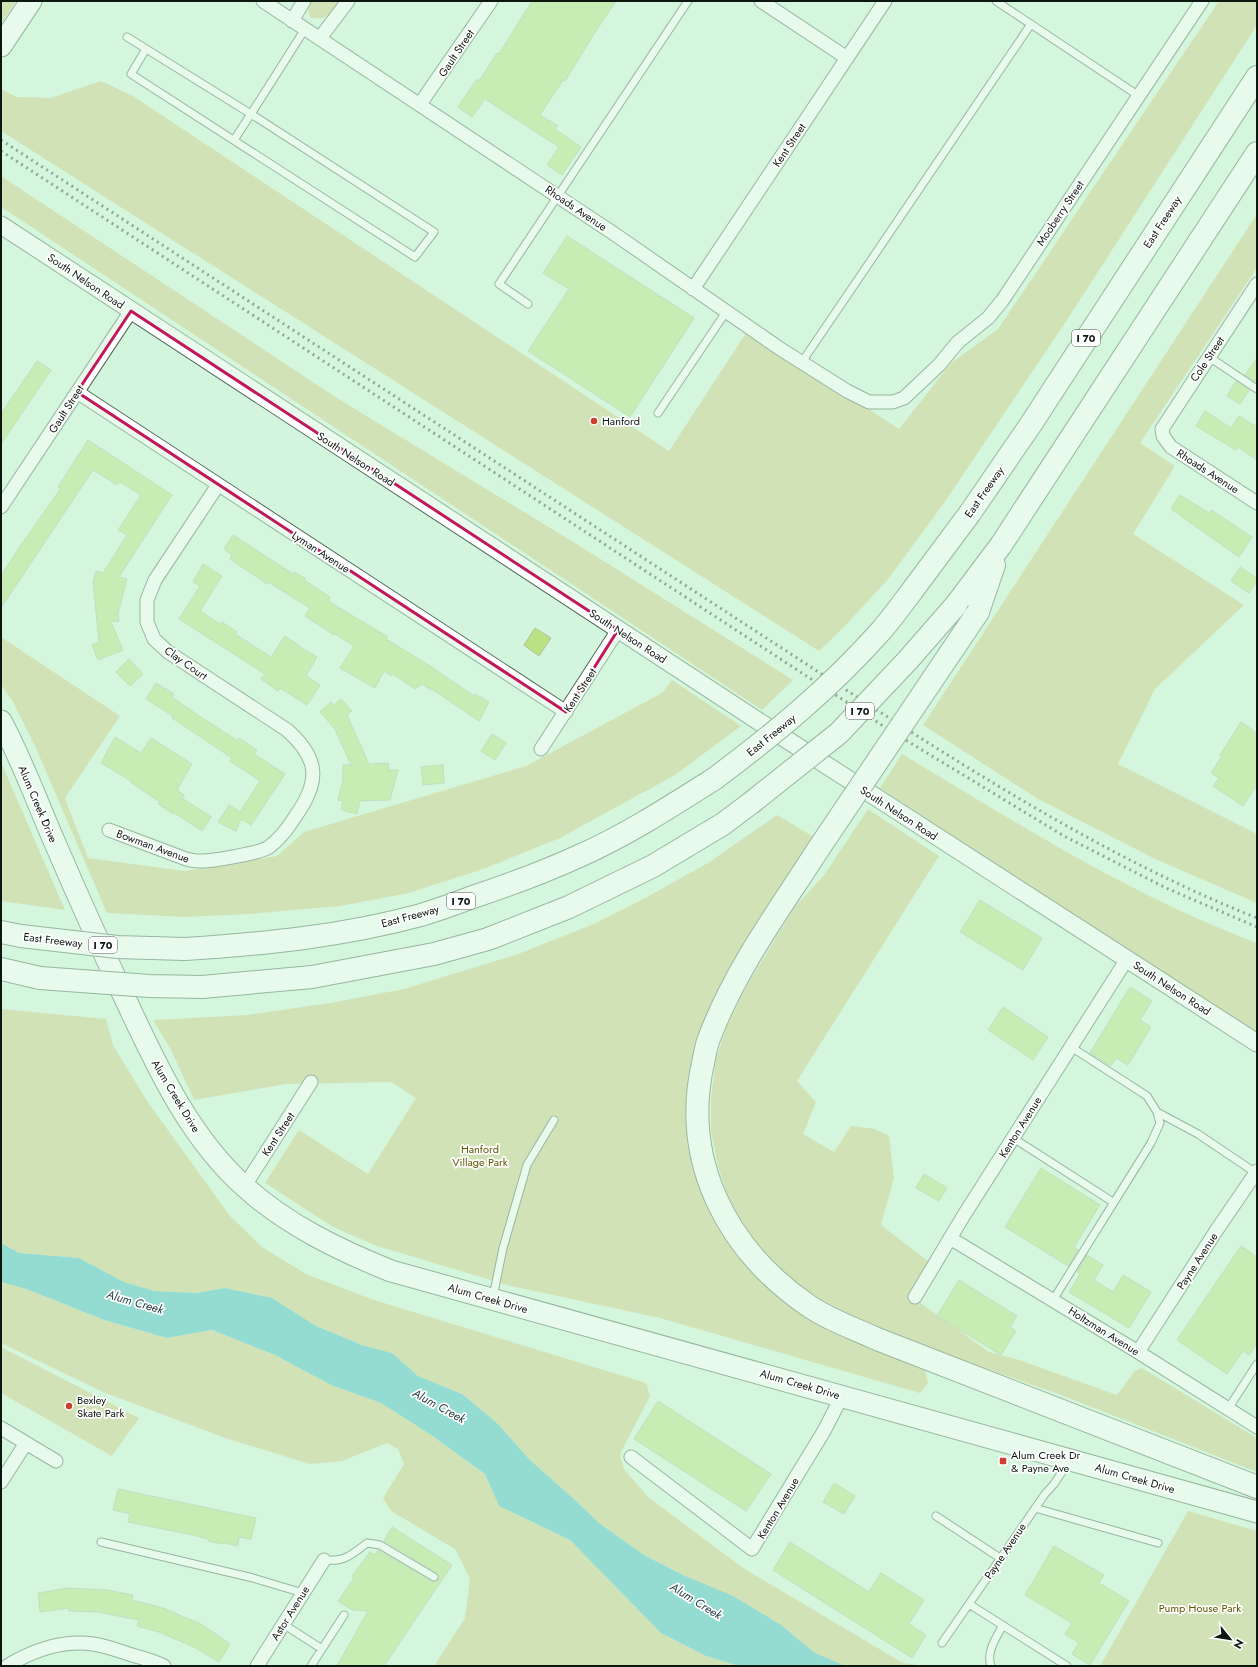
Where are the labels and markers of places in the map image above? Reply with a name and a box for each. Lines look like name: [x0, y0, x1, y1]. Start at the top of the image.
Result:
place label: Hanford: [602, 413, 640, 429]
marker: Hanford: [589, 416, 599, 426]
place label: Bexley Skate Park: [77, 1392, 125, 1421]
marker: Bexley Skate Park: [64, 1401, 74, 1411]
place label: Alum Creek Dr & Payne Ave: [1011, 1447, 1081, 1476]
marker: Alum Creek Dr & Payne Ave: [998, 1456, 1008, 1466]

